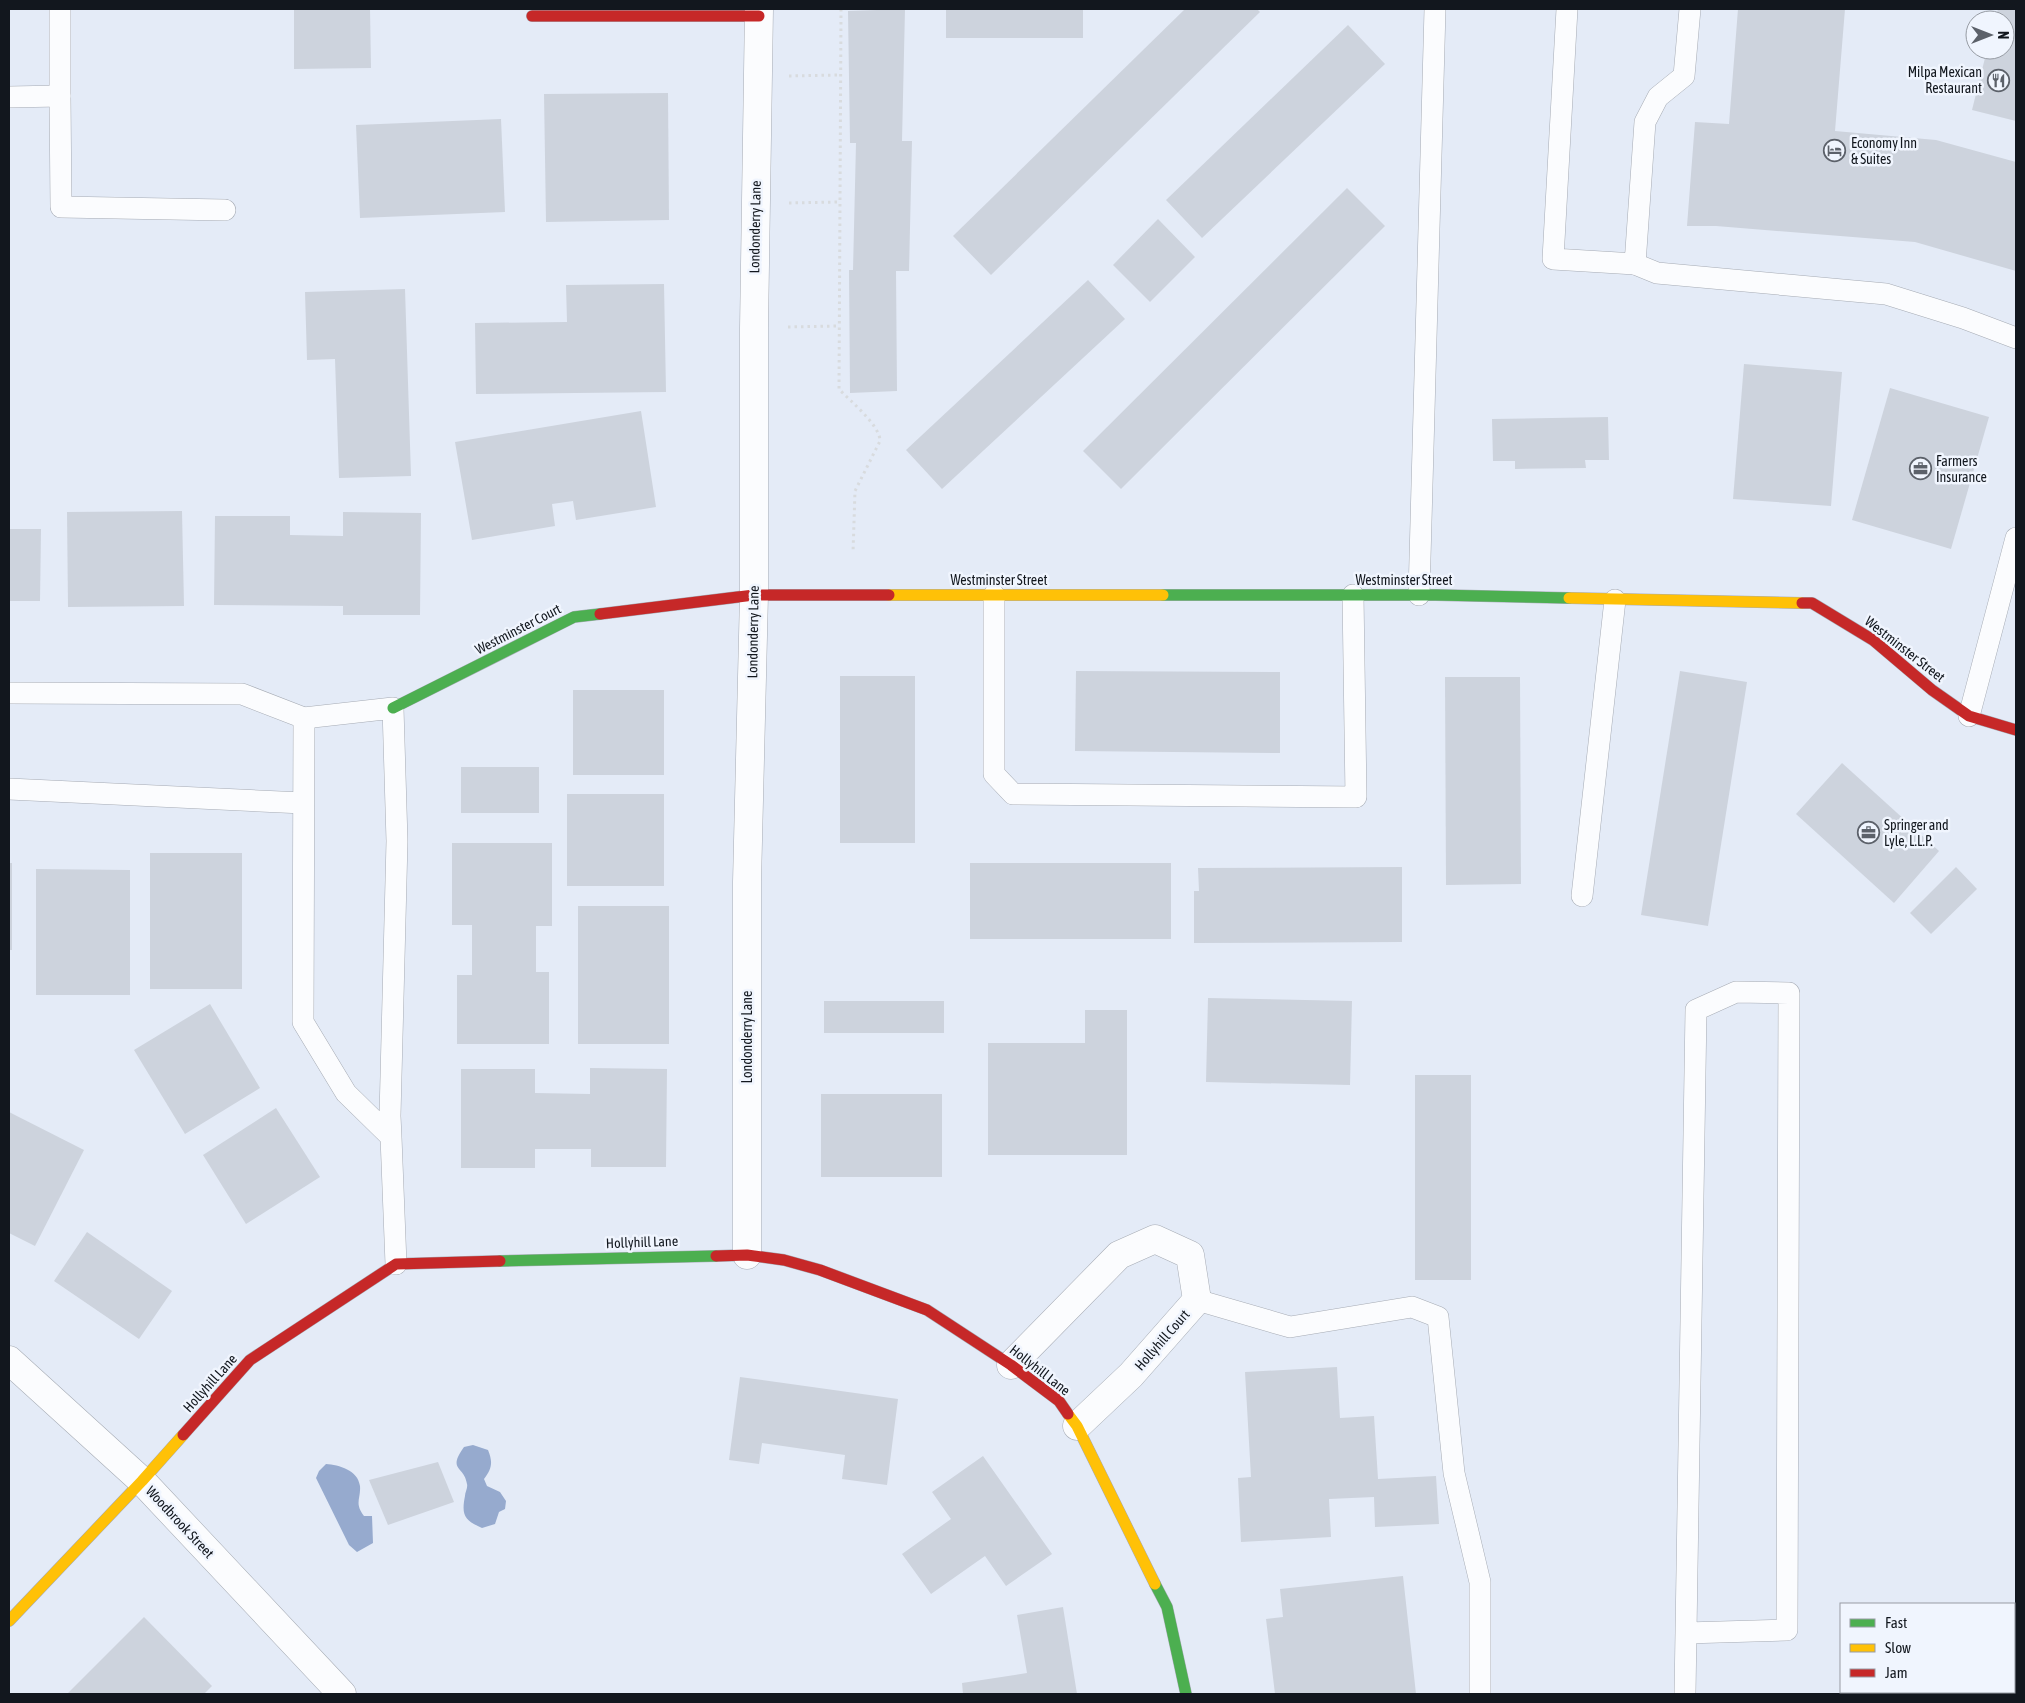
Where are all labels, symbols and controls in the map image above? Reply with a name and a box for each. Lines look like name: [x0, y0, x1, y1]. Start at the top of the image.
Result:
north arrow: [1965, 10, 2015, 60]
text: N: [1995, 31, 2011, 39]
place label: Milpa Mexican Restaurant: [1908, 64, 1982, 96]
restaurant icon: Milpa Mexican Restaurant: [1986, 68, 2010, 92]
place label: Economy Inn & Suites: [1851, 135, 1917, 167]
hotel icon: Economy Inn & Suites: [1823, 139, 1847, 163]
street label: Londonderry Lane: [746, 180, 764, 274]
place label: Farmers Insurance: [1936, 453, 1987, 485]
office icon: Farmers Insurance: [1908, 457, 1932, 481]
street label: Westminster Street: [950, 572, 1048, 588]
street label: Westminster Street: [1355, 572, 1453, 588]
street label: Londonderry Lane: [744, 585, 762, 679]
street label: Westminster Court: [472, 601, 564, 657]
street label: Westminster Street: [1862, 613, 1948, 685]
place label: Springer and Lyle, L.L.P.: [1884, 817, 1949, 849]
office icon: Springer and Lyle, L.L.P.: [1856, 821, 1880, 845]
street label: Londonderry Lane: [739, 991, 755, 1083]
street label: Hollyhill Lane: [606, 1233, 678, 1251]
street label: Hollyhill Court: [1131, 1307, 1193, 1373]
street label: Hollyhill Lane: [1007, 1341, 1073, 1399]
street label: Hollyhill Lane: [180, 1351, 240, 1415]
street label: Woodbrook Street: [143, 1483, 217, 1561]
legend: [1840, 1603, 2015, 1693]
text: Fast: [1885, 1614, 1907, 1631]
text: Slow: [1885, 1639, 1911, 1656]
text: Jam: [1885, 1664, 1908, 1681]

